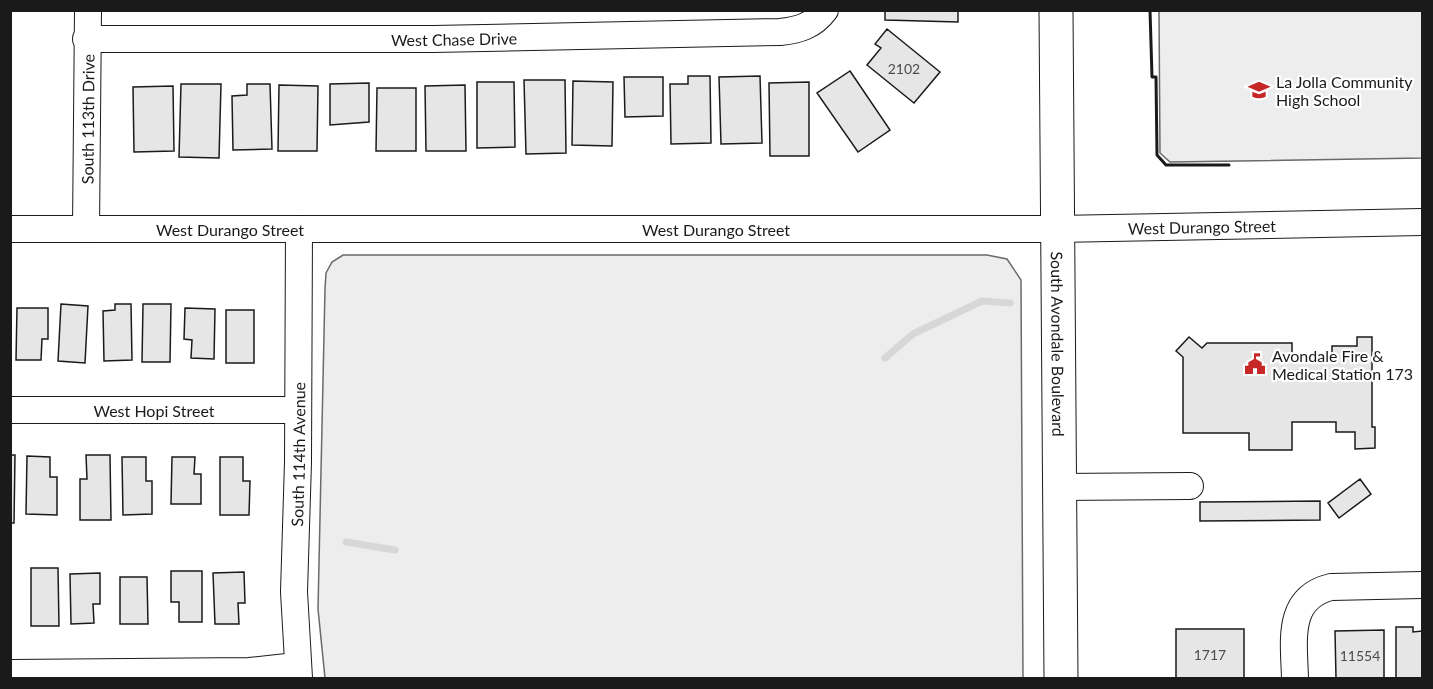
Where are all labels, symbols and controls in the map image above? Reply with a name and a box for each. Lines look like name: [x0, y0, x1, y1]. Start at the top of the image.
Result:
street label: West Chase Drive: [391, 28, 517, 49]
street label: South 113th Drive: [77, 54, 97, 184]
house number: 2102: [888, 60, 920, 77]
place label: La Jolla Community High School: [1276, 72, 1413, 109]
school or university icon: La Jolla Community High School: [1247, 78, 1271, 102]
street label: West Durango Street: [1128, 215, 1276, 237]
street label: West Durango Street: [156, 220, 304, 239]
street label: West Durango Street: [642, 220, 790, 239]
street label: South Avondale Boulevard: [1048, 251, 1069, 437]
place label: Avondale Fire & Medical Station 173: [1272, 346, 1413, 383]
public building icon: Avondale Fire & Medical Station 173: [1243, 352, 1267, 376]
street label: South 114th Avenue: [287, 382, 308, 527]
street label: West Hopi Street: [93, 401, 215, 420]
house number: 1717: [1194, 646, 1226, 663]
house number: 11554: [1340, 647, 1380, 664]

